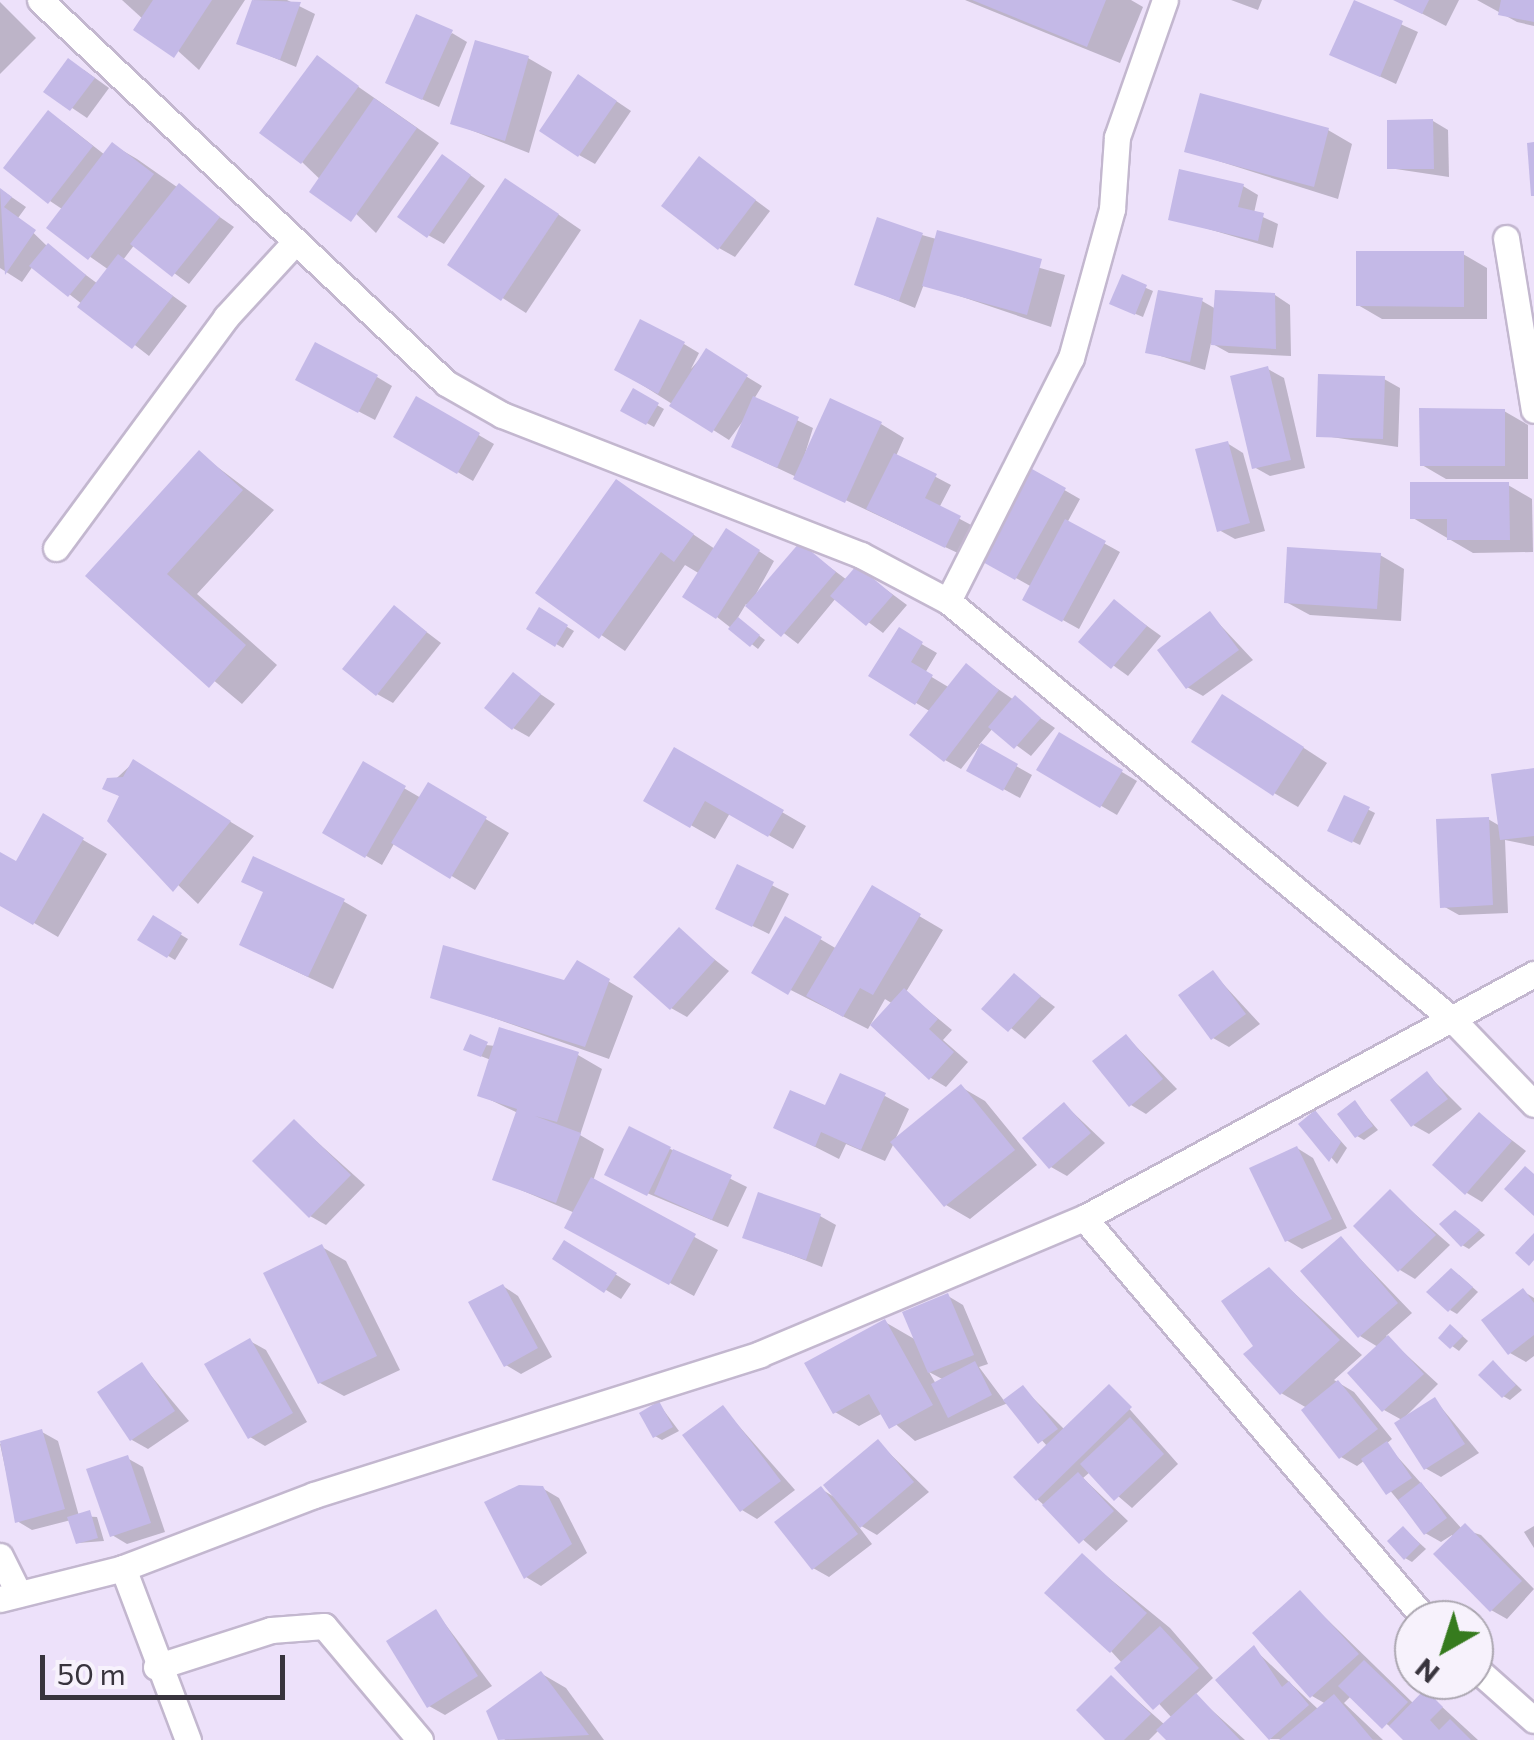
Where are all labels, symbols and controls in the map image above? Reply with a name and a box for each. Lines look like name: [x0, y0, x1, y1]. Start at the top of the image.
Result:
north arrow: [1394, 1600, 1494, 1700]
scale bar: [45, 1635, 290, 1697]
text: N: [1408, 1652, 1445, 1692]
text: 50 m: [57, 1654, 126, 1691]

